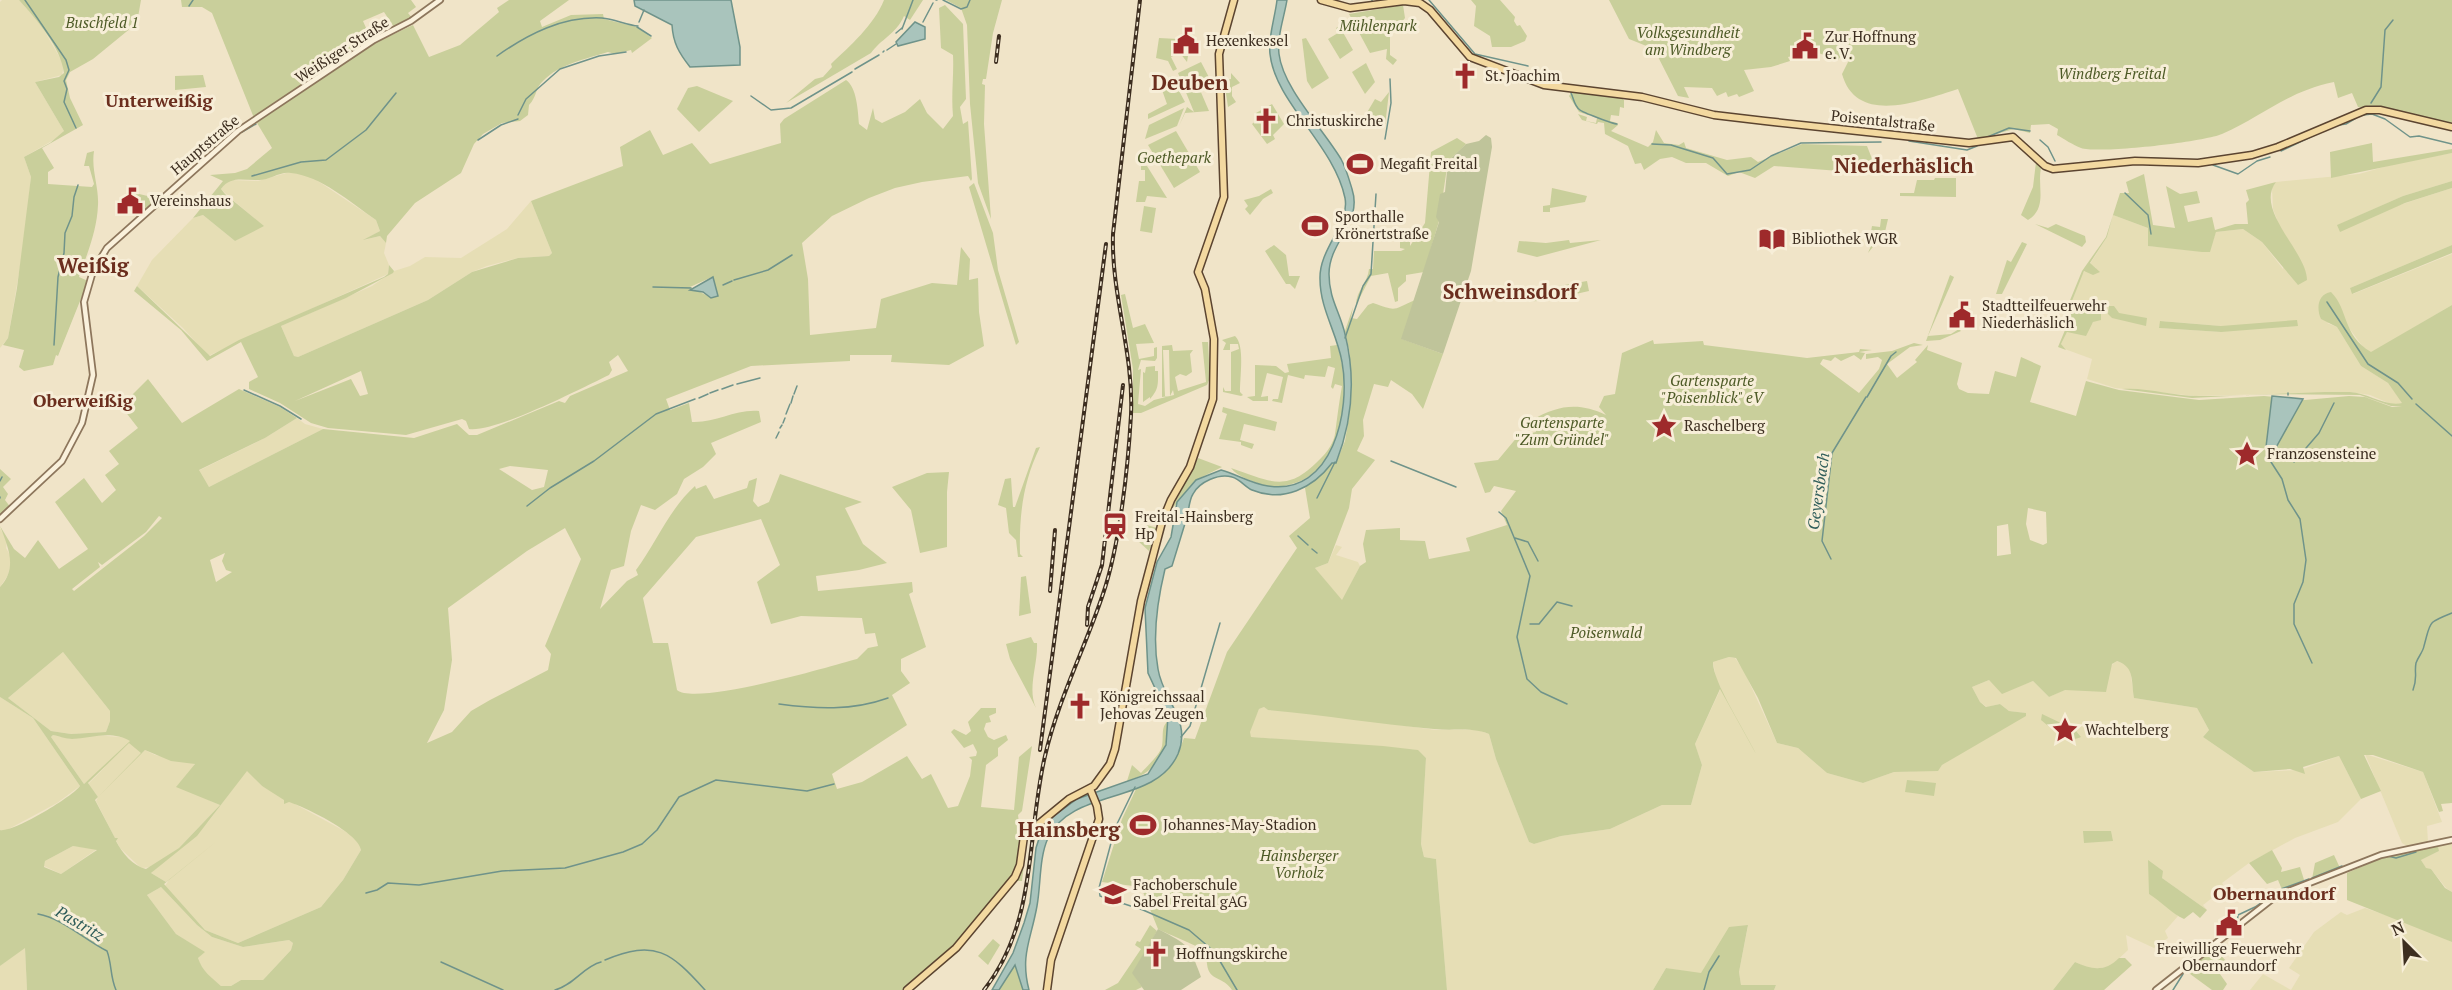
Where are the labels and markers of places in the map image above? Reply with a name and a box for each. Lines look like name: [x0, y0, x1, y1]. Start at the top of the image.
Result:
public building icon: Hexenkessel: [1171, 26, 1201, 56]
place label: Zur Hoffnung e. V.: [1825, 26, 1917, 63]
place label: Hexenkessel: [1206, 30, 1288, 50]
public building icon: Zur Hoffnung e. V.: [1790, 31, 1820, 61]
church icon: St. Joachim: [1450, 61, 1480, 91]
place label: St. Joachim: [1485, 65, 1560, 85]
church icon: Christuskirche: [1251, 106, 1281, 136]
place label: Christuskirche: [1286, 110, 1383, 130]
sports icon: Megafit Freital: [1345, 149, 1375, 179]
place label: Megafit Freital: [1380, 153, 1478, 173]
public building icon: Vereinshaus: [115, 186, 145, 216]
place label: Vereinshaus: [150, 190, 231, 210]
place label: Sporthalle Krönertstraße: [1335, 206, 1429, 243]
sports icon: Sporthalle Krönertstraße: [1300, 211, 1330, 241]
library icon: Bibliothek WGR: [1757, 224, 1787, 254]
place label: Bibliothek WGR: [1792, 228, 1898, 248]
place label: Stadtteilfeuerwehr Niederhäslich: [1982, 295, 2107, 332]
public building icon: Stadtteilfeuerwehr Niederhäslich: [1947, 300, 1977, 330]
place icon: Raschelberg: [1649, 411, 1679, 441]
place label: Raschelberg: [1684, 415, 1766, 435]
place icon: Franzosensteine: [2232, 439, 2262, 469]
place label: Franzosensteine: [2267, 443, 2376, 463]
place label: Freital-Hainsberg Hp: [1135, 506, 1254, 543]
station icon: Freital-Hainsberg Hp: [1100, 511, 1130, 541]
place label: Königreichssaal Jehovas Zeugen: [1100, 686, 1205, 723]
church icon: Königreichssaal Jehovas Zeugen: [1065, 691, 1095, 721]
place icon: Wachtelberg: [2050, 715, 2080, 745]
place label: Wachtelberg: [2085, 719, 2170, 739]
sports icon: Johannes-May-Stadion: [1128, 810, 1158, 840]
place label: Johannes-May-Stadion: [1163, 814, 1317, 834]
place label: Fachoberschule Sabel Freital gAG: [1133, 874, 1248, 911]
school or university icon: Fachoberschule Sabel Freital gAG: [1098, 879, 1128, 909]
public building icon: Freiwillige Feuerwehr Obernaundorf: [2214, 908, 2244, 938]
place label: Freiwillige Feuerwehr Obernaundorf: [2157, 938, 2302, 975]
church icon: Hoffnungskirche: [1141, 939, 1171, 969]
place label: Hoffnungskirche: [1176, 943, 1288, 963]

